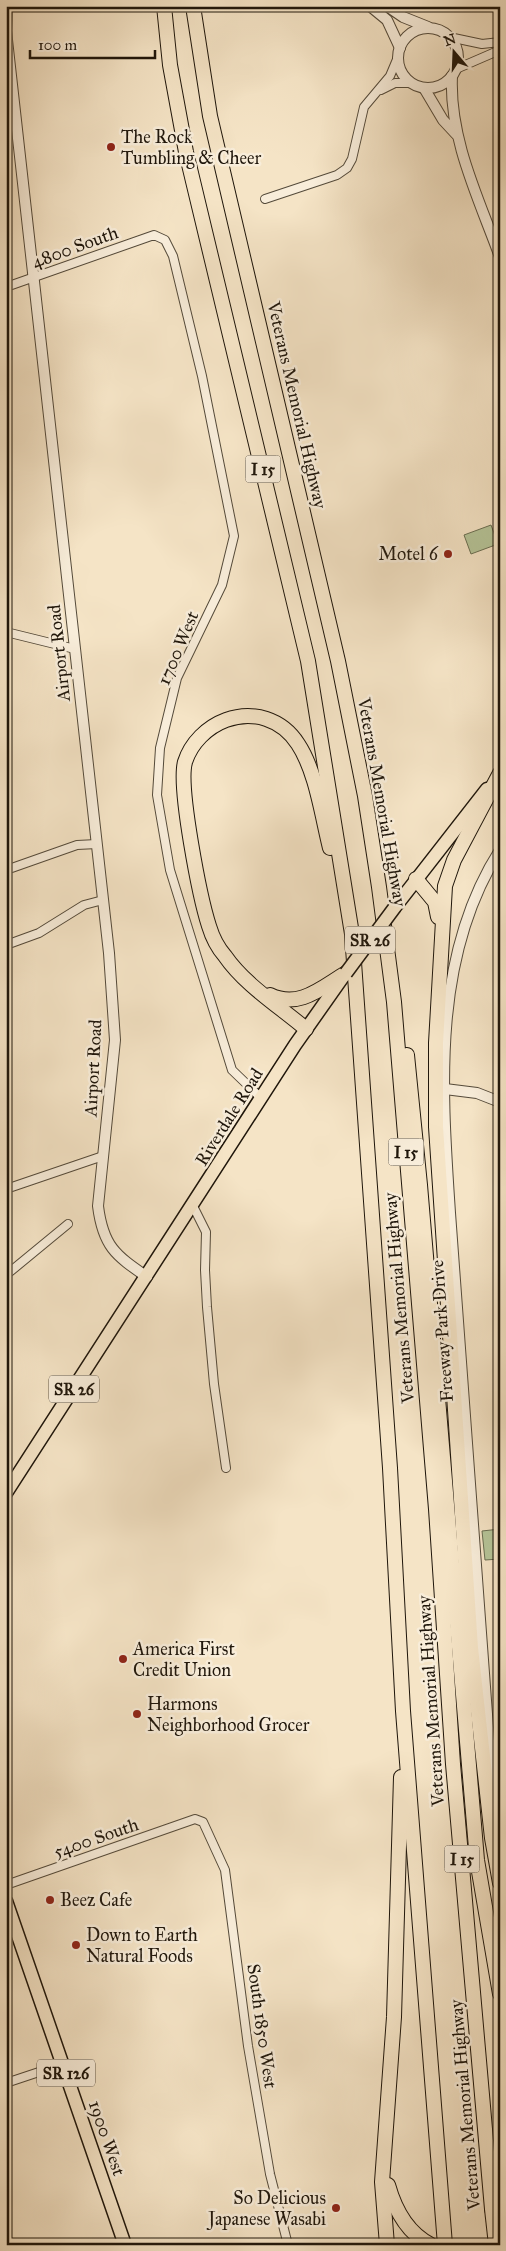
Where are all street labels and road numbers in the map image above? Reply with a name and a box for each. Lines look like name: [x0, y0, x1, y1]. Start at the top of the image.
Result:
street label: 4800 South: [29, 221, 121, 273]
street label: Veterans Memorial Highway: [261, 298, 332, 511]
road number: I 15: [246, 456, 280, 482]
street label: Airport Road: [43, 603, 75, 704]
street label: 1700 West: [153, 607, 204, 688]
street label: Veterans Memorial Highway: [352, 695, 411, 909]
road number: SR 26: [345, 926, 395, 954]
street label: Airport Road: [79, 1019, 107, 1118]
street label: Riverdale Road: [190, 1064, 268, 1170]
road number: I 15: [388, 1138, 424, 1166]
street label: Veterans Memorial Highway: [379, 1191, 420, 1405]
street label: Freeway Park Drive: [426, 1259, 458, 1403]
road number: SR 26: [49, 1376, 99, 1402]
street label: Veterans Memorial Highway: [413, 1594, 450, 1808]
street label: 5400 South: [51, 1813, 141, 1863]
road number: I 15: [444, 1846, 480, 1872]
street label: South 1850 West: [242, 1962, 282, 2090]
street label: Veterans Memorial Highway: [445, 1998, 486, 2212]
road number: SR 126: [37, 2060, 95, 2086]
street label: 1900 West: [84, 2097, 130, 2179]

